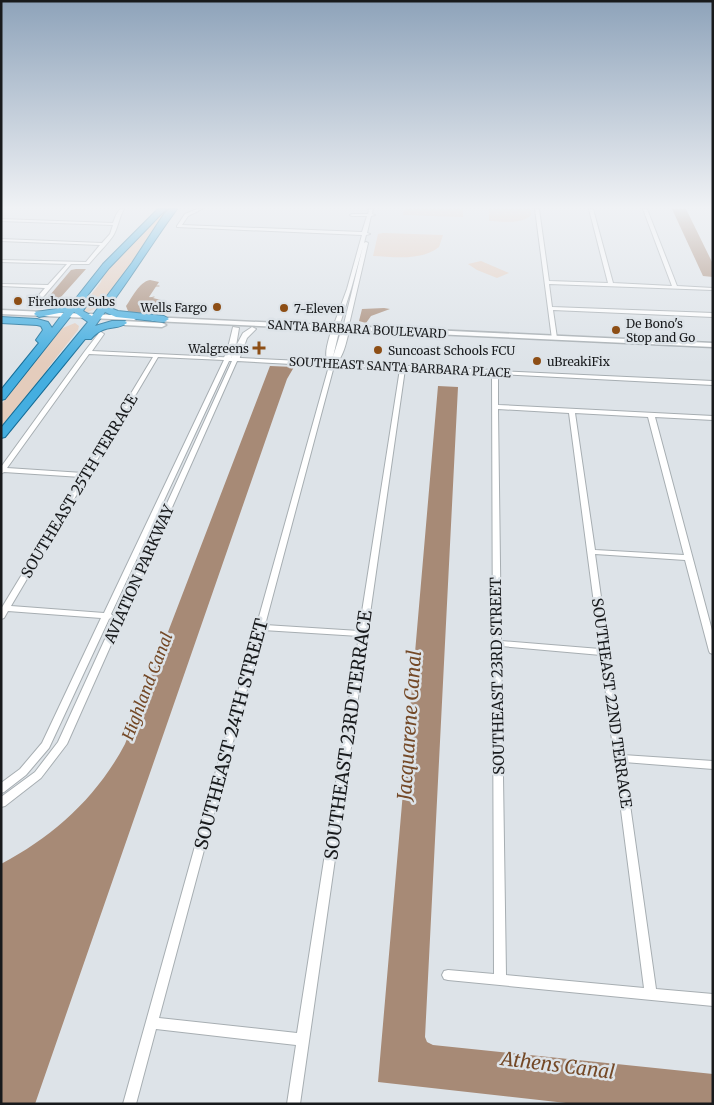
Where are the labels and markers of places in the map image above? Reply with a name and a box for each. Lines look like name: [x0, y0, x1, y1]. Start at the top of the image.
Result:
place label: Firehouse Subs: [28, 294, 115, 309]
marker: Firehouse Subs: [12, 295, 24, 307]
place label: Wells Fargo: [140, 300, 207, 315]
marker: Wells Fargo: [211, 301, 223, 313]
place label: 7-Eleven: [294, 301, 344, 316]
marker: 7-Eleven: [278, 302, 290, 314]
place label: De Bono's Stop and Go: [626, 316, 695, 345]
marker: De Bono's Stop and Go: [610, 324, 622, 336]
place label: Walgreens: [187, 341, 249, 356]
marker: Walgreens: [253, 342, 265, 354]
place label: Suncoast Schools FCU: [388, 343, 515, 358]
marker: Suncoast Schools FCU: [372, 344, 384, 356]
place label: uBreakiFix: [547, 354, 611, 369]
marker: uBreakiFix: [531, 355, 543, 367]

